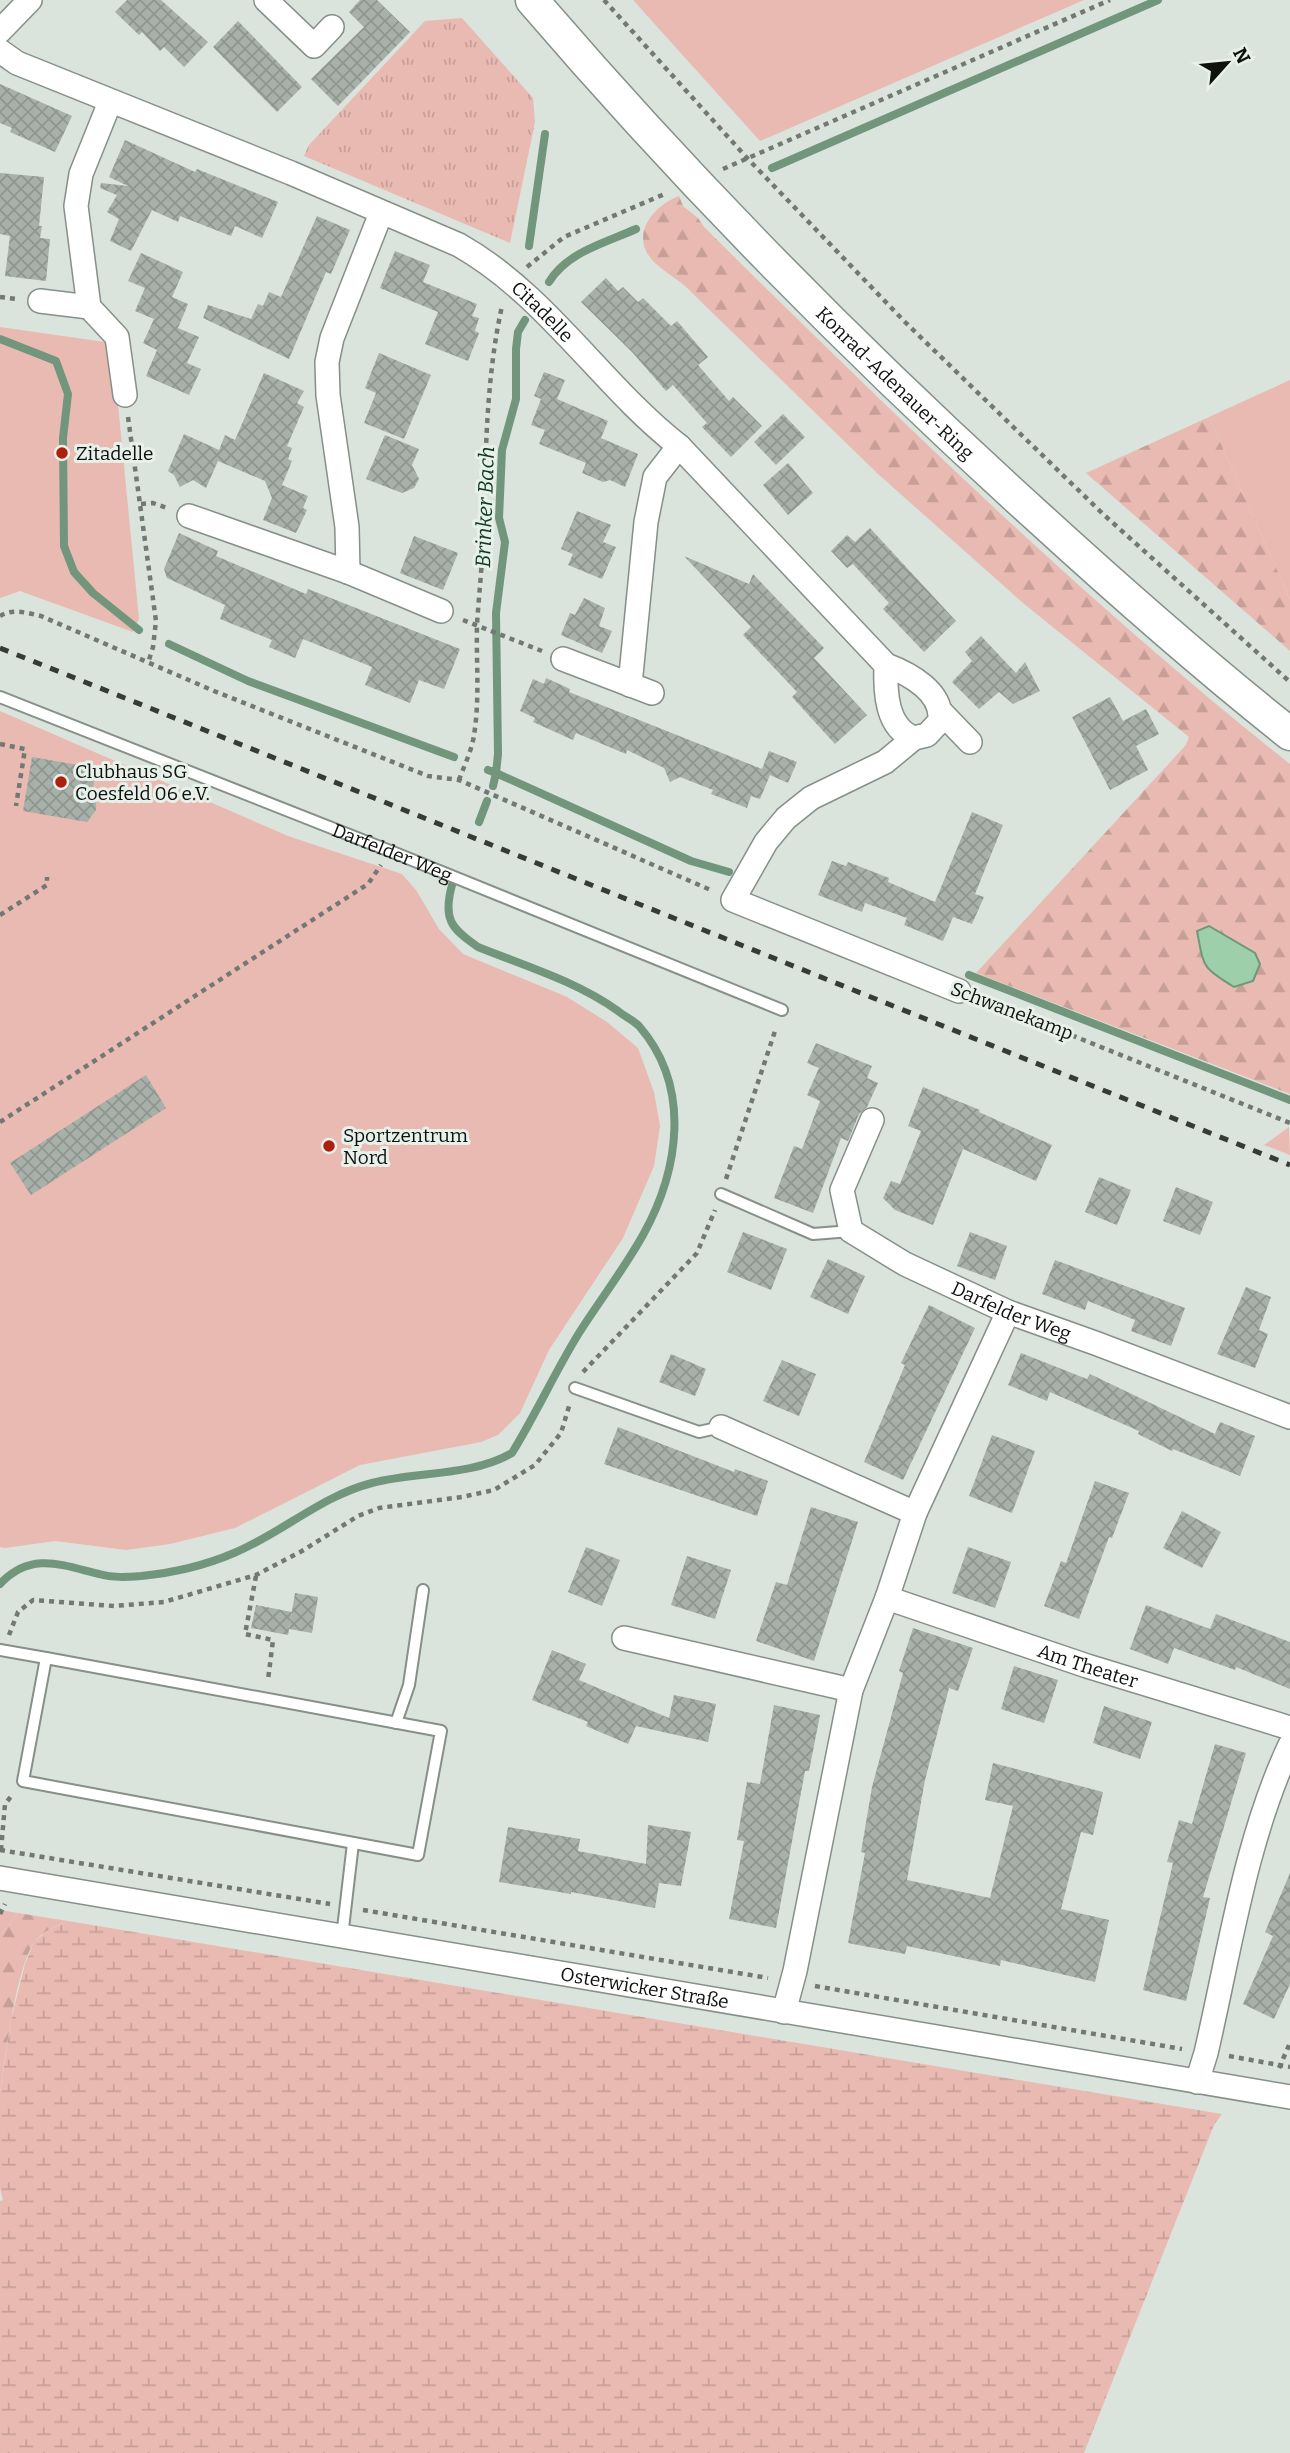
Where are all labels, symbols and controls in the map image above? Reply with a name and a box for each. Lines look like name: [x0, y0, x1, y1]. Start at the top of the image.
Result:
north arrow: [1192, 28, 1262, 98]
text: N: [1228, 44, 1255, 68]
street label: Citadelle: [507, 276, 579, 347]
street label: Konrad-Adenauer-Ring: [812, 302, 979, 464]
place label: Zitadelle: [76, 442, 153, 465]
marker: Zitadelle: [54, 445, 70, 461]
water label: Brinker Bach: [470, 446, 500, 568]
place label: Clubhaus SG Coesfeld 06 e.V.: [75, 760, 210, 805]
marker: Clubhaus SG Coesfeld 06 e.V.: [53, 774, 69, 790]
street label: Darfelder Weg: [329, 818, 456, 887]
street label: Schwanekamp: [947, 977, 1077, 1045]
place label: Sportzentrum Nord: [343, 1124, 468, 1169]
marker: Sportzentrum Nord: [321, 1138, 337, 1154]
street label: Darfelder Weg: [948, 1276, 1075, 1345]
street label: Am Theater: [1035, 1639, 1141, 1693]
street label: Osterwicker Straße: [559, 1962, 731, 2013]

